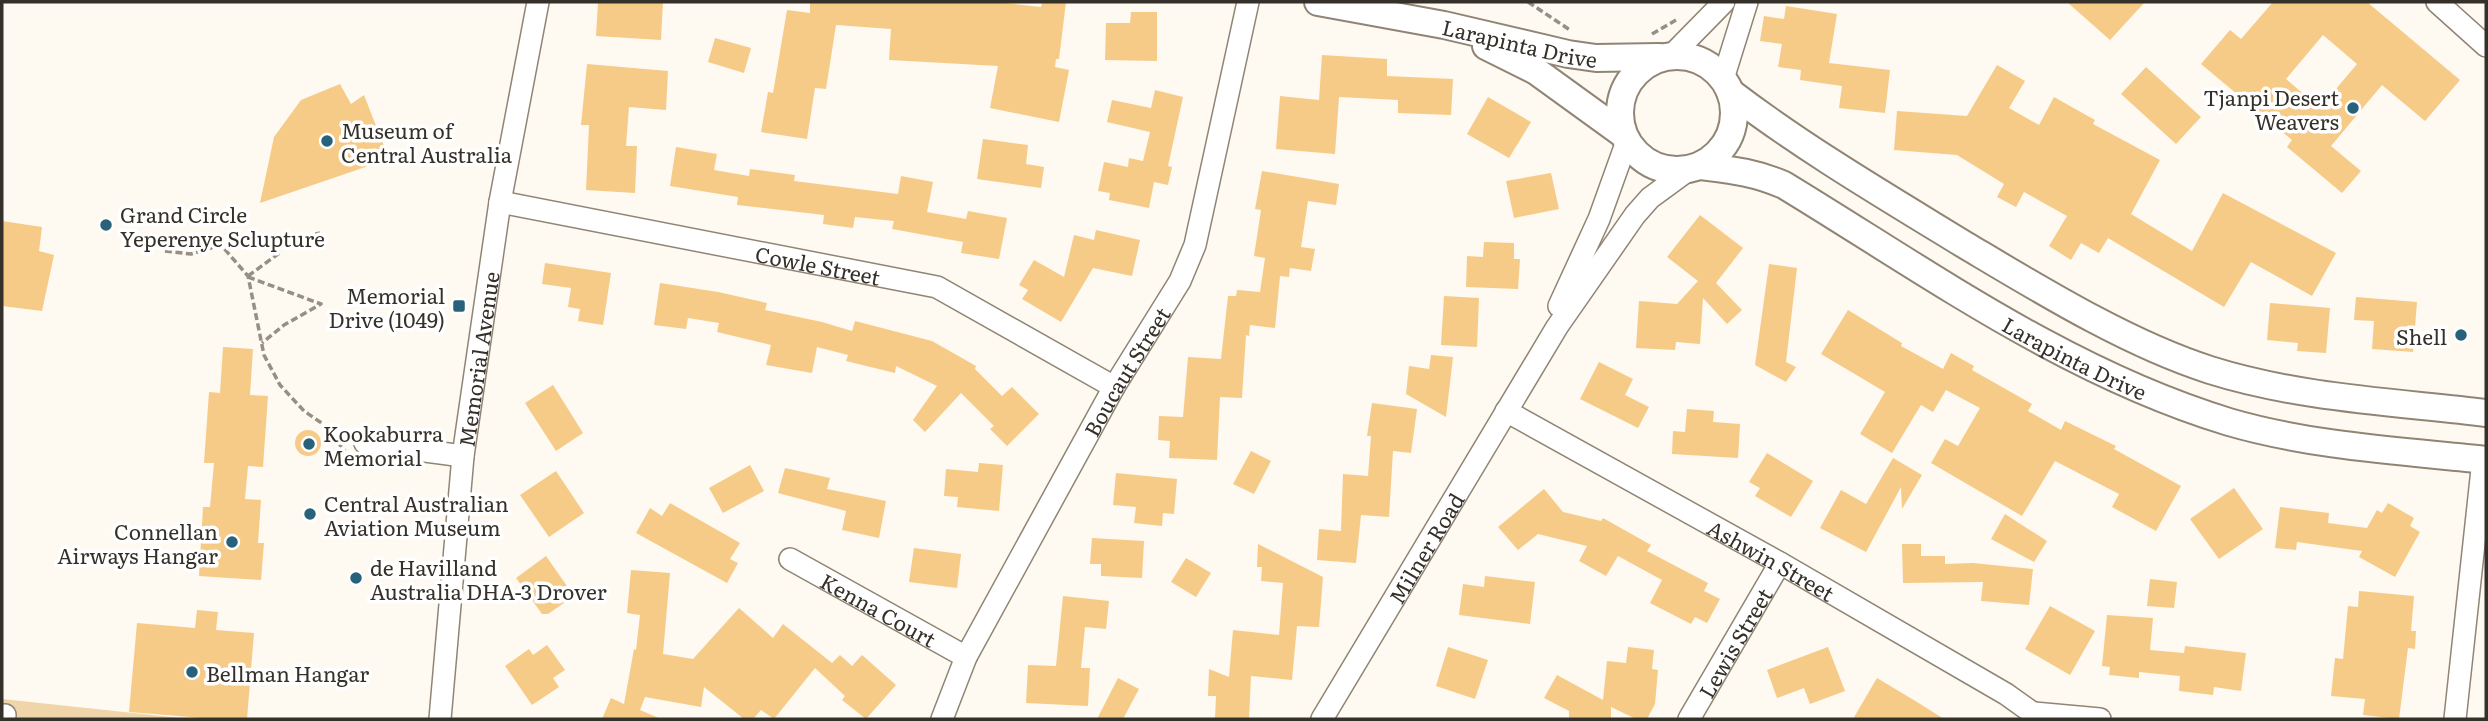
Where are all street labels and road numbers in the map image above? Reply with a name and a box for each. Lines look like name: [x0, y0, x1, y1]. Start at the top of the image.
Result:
street label: Larapinta Drive: [1440, 10, 1599, 74]
street label: Cowle Street: [753, 237, 884, 291]
street label: Memorial Avenue: [449, 269, 505, 449]
street label: Boucaut Street: [1075, 300, 1176, 441]
street label: Larapinta Drive: [1997, 308, 2152, 406]
street label: Milner Road: [1380, 486, 1470, 609]
street label: Ashwin Street: [1703, 511, 1841, 607]
street label: Kenna Court: [816, 564, 943, 654]
street label: Lewis Street: [1689, 581, 1778, 703]

